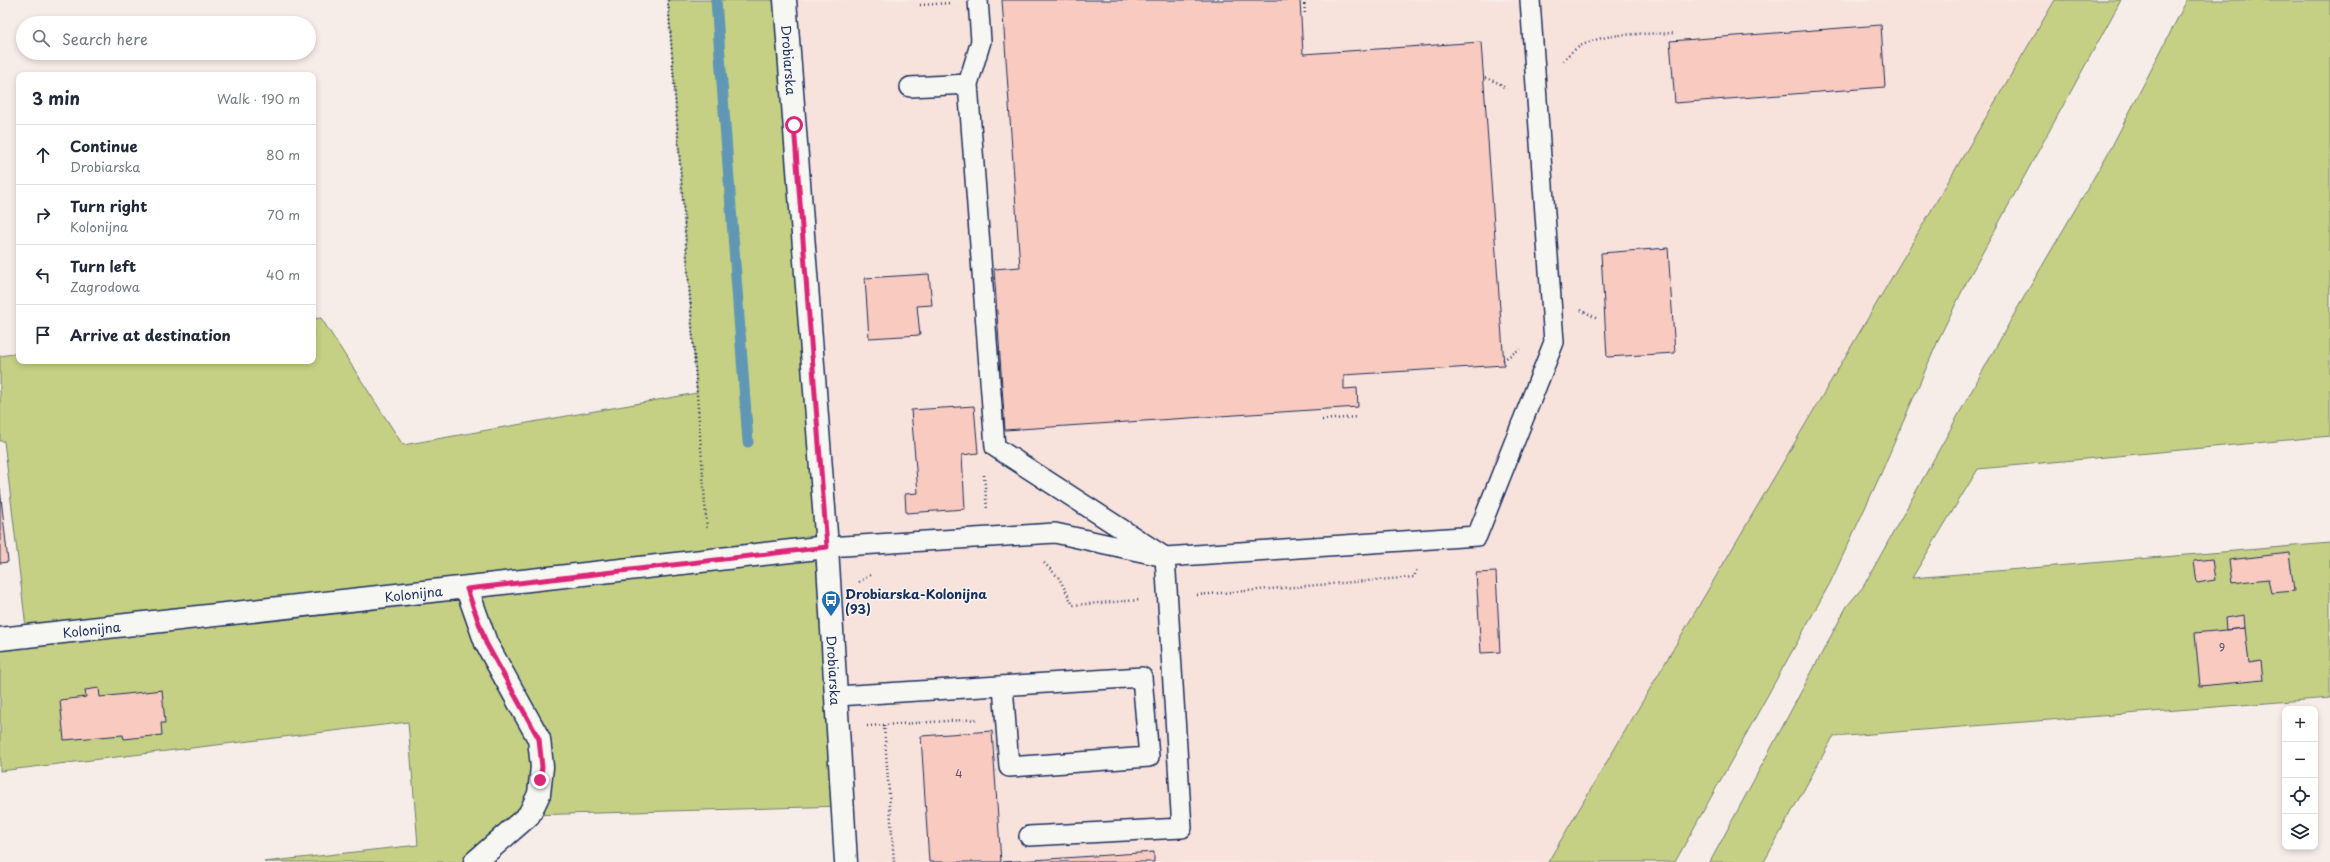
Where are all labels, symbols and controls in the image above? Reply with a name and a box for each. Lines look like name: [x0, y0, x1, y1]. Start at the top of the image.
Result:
search box: [16, 16, 316, 60]
street label: Drobiarska: [777, 24, 802, 96]
icon: search: [30, 27, 52, 49]
text: Search here: [62, 27, 148, 50]
text: 3 min: [32, 85, 80, 111]
text: Walk · 190 m: [217, 89, 300, 108]
route start: [785, 116, 803, 134]
text: Continue: [70, 134, 138, 157]
icon: ahead: [32, 144, 54, 166]
text: 80 m: [266, 145, 300, 164]
text: Drobiarska: [70, 157, 140, 176]
text: Turn right: [70, 194, 147, 217]
icon: right: [32, 204, 54, 226]
text: 70 m: [267, 205, 300, 224]
text: Kolonijna: [70, 217, 128, 236]
text: Turn left: [70, 254, 136, 277]
icon: left: [32, 264, 54, 286]
text: 40 m: [266, 265, 300, 284]
text: Zagrodowa: [70, 277, 140, 296]
text: Arrive at destination: [70, 323, 231, 346]
icon: arrive: [32, 324, 54, 346]
street label: Kolonijna: [384, 580, 444, 606]
place label: Drobiarska-Kolonijna (93): [845, 584, 987, 618]
bus stop icon: Drobiarska-Kolonijna (93): [820, 589, 842, 617]
street label: Kolonijna: [62, 616, 122, 641]
street label: Drobiarska: [823, 635, 846, 706]
house number: 9: [2219, 639, 2225, 656]
map controls: [2282, 706, 2318, 850]
button: +: [2282, 706, 2318, 742]
button: −: [2282, 742, 2318, 778]
house number: 4: [955, 765, 963, 782]
route end: [531, 771, 549, 789]
button: locate: [2282, 778, 2318, 814]
button: layers: [2282, 814, 2318, 850]

